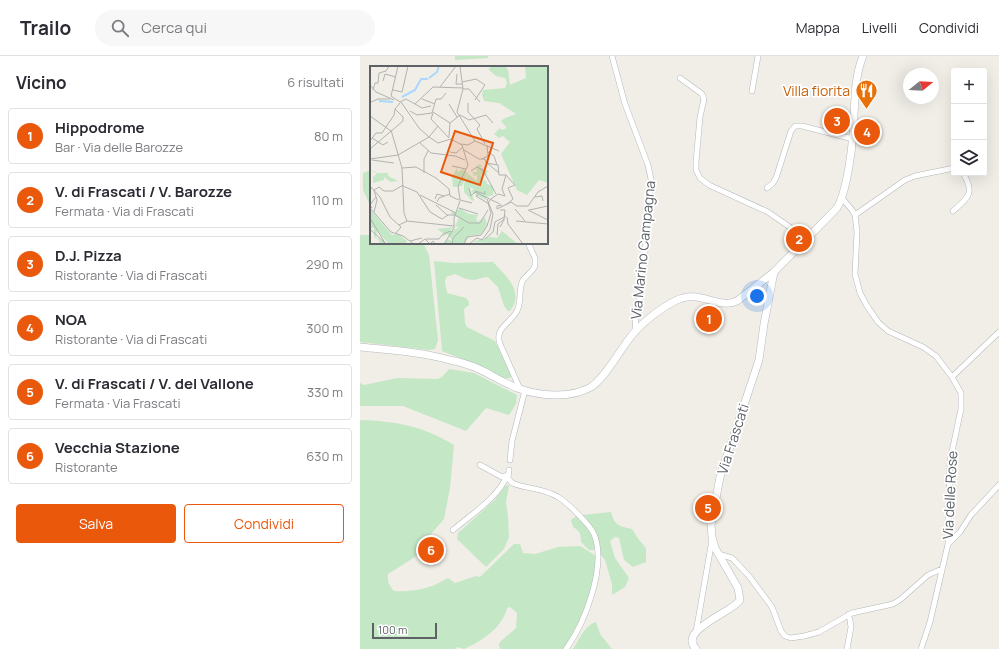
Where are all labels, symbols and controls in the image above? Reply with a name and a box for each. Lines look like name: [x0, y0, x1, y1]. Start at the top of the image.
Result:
search box: [95, 10, 375, 46]
text: Trailo: [20, 15, 71, 41]
icon: search: [109, 17, 131, 39]
text: Cerca qui: [141, 17, 207, 38]
text: Mappa: [796, 18, 840, 37]
text: Livelli: [862, 18, 897, 37]
text: Condividi: [919, 18, 979, 37]
inset map: [370, 66, 548, 244]
north arrow: [903, 68, 939, 104]
map controls: [951, 68, 987, 176]
button: +: [951, 68, 987, 104]
text: Vicino: [16, 71, 67, 94]
text: 6 risultati: [287, 73, 344, 91]
restaurant icon: Villa fiorita: [853, 78, 879, 111]
place label: Villa fiorita: [783, 81, 850, 100]
button: −: [951, 104, 987, 140]
pin: 3: [824, 106, 850, 136]
text: Hippodrome: [55, 117, 145, 138]
pin: 4: [854, 117, 880, 147]
text: 1: [27, 127, 33, 145]
text: 80 m: [314, 127, 343, 145]
text: Bar · Via delle Barozze: [55, 138, 183, 156]
button: layers: [951, 140, 987, 176]
street label: Via Marino Campagna: [626, 180, 659, 320]
text: V. di Frascati / V. Barozze: [55, 181, 232, 202]
text: 2: [26, 191, 34, 209]
text: 110 m: [311, 191, 343, 209]
text: Fermata · Via di Frascati: [55, 202, 194, 220]
pin: 2: [786, 224, 812, 254]
text: D.J. Pizza: [55, 245, 122, 266]
text: 3: [26, 255, 34, 273]
text: 290 m: [306, 255, 343, 273]
text: Ristorante · Via di Frascati: [55, 266, 207, 284]
your location: [747, 286, 767, 306]
pin: 1: [696, 304, 722, 334]
text: NOA: [55, 309, 87, 330]
text: 4: [26, 319, 34, 337]
text: 300 m: [306, 319, 343, 337]
text: Ristorante · Via di Frascati: [55, 330, 207, 348]
text: V. di Frascati / V. del Vallone: [55, 373, 254, 394]
text: 5: [26, 383, 34, 401]
text: 330 m: [307, 383, 343, 401]
text: Fermata · Via Frascati: [55, 394, 181, 412]
street label: Via Frascati: [712, 401, 753, 477]
text: Vecchia Stazione: [55, 437, 180, 458]
text: 6: [26, 447, 34, 465]
text: 630 m: [306, 447, 343, 465]
street label: Via delle Rose: [938, 450, 961, 540]
text: Ristorante: [55, 458, 118, 476]
pin: 5: [695, 493, 721, 523]
button: Salva: [16, 504, 176, 543]
button: Condividi: [184, 504, 344, 543]
pin: 6: [418, 535, 444, 565]
scale bar: [372, 621, 437, 640]
text: 100 m: [378, 622, 407, 637]

